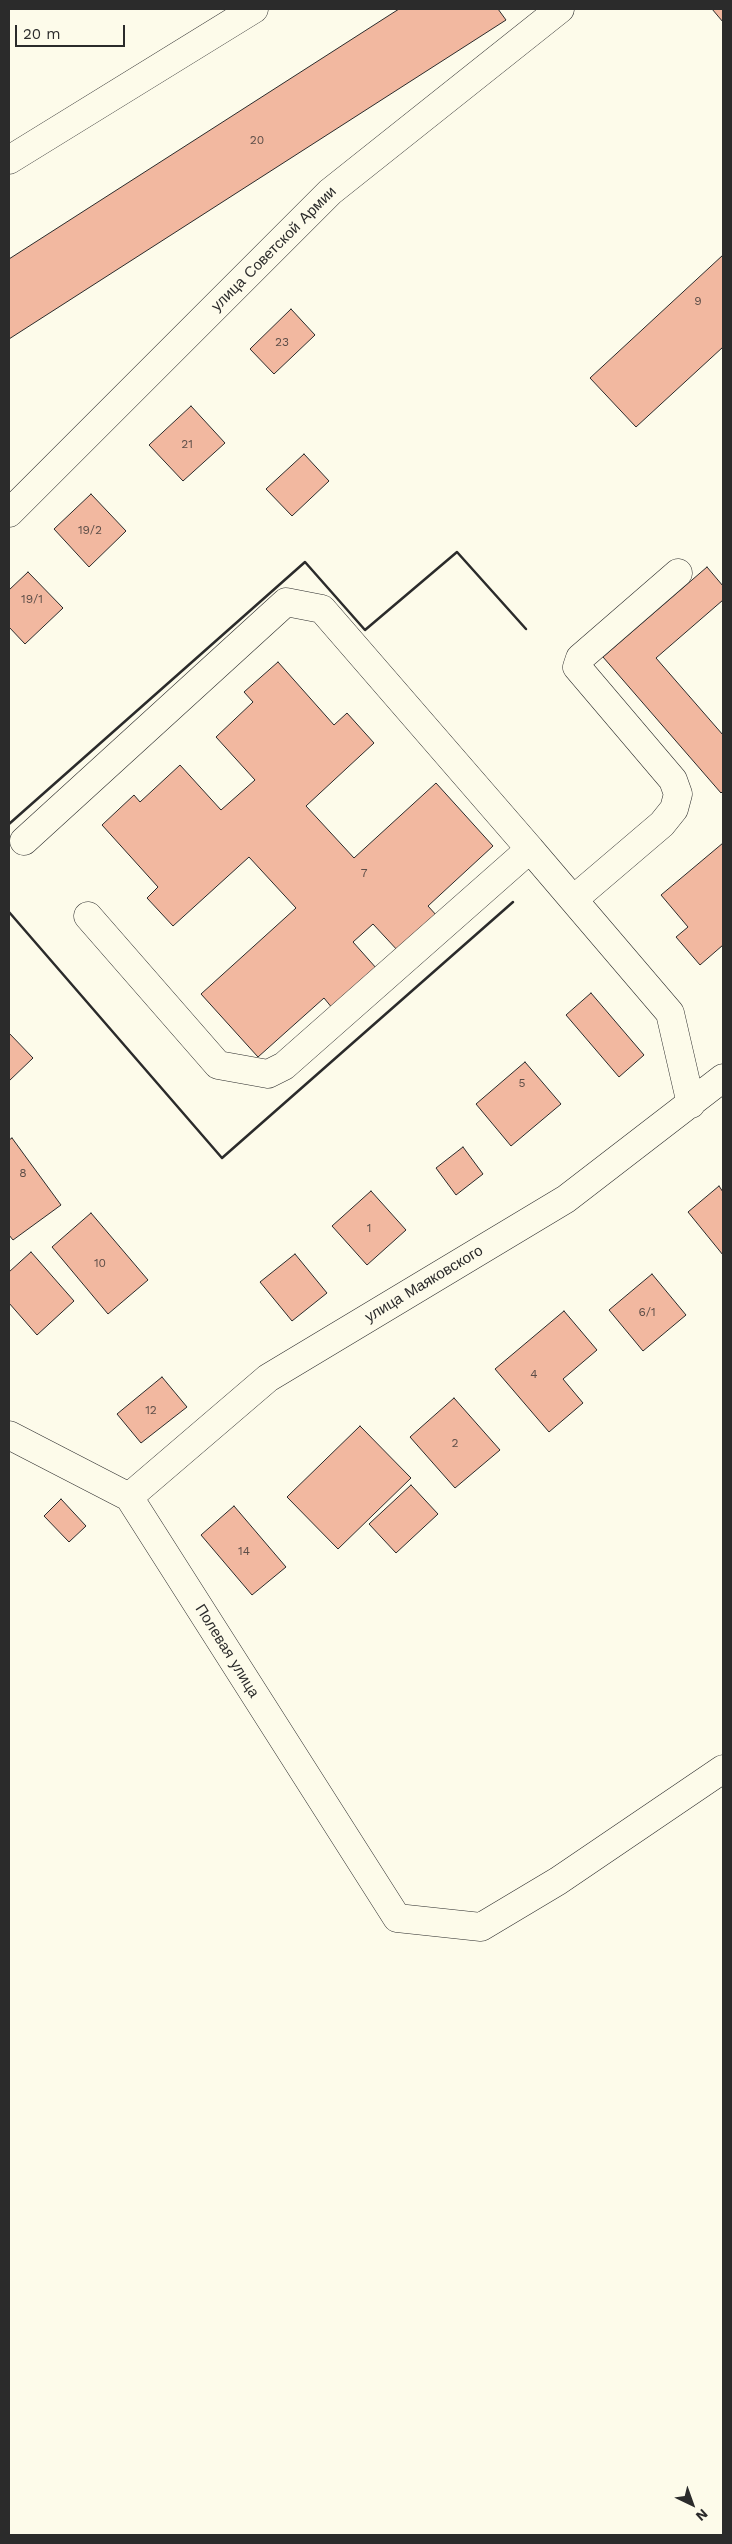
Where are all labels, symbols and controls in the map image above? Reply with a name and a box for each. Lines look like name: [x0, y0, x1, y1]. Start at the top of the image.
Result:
scale bar: [18, 15, 128, 47]
text: 20 m: [23, 25, 61, 43]
house number: 20: [250, 133, 264, 147]
street label: улица Советской Армии: [208, 183, 340, 315]
house number: 9: [694, 294, 702, 308]
house number: 23: [275, 335, 289, 349]
house number: 21: [181, 437, 193, 451]
house number: 19/2: [78, 523, 102, 537]
house number: 19/1: [21, 592, 43, 606]
house number: 7: [361, 866, 367, 880]
house number: 5: [519, 1076, 525, 1090]
house number: 8: [19, 1166, 27, 1180]
house number: 1: [367, 1221, 371, 1235]
street label: улица Маяковского: [362, 1242, 486, 1326]
house number: 10: [94, 1256, 106, 1270]
house number: 6/1: [638, 1305, 656, 1319]
house number: 4: [530, 1367, 538, 1381]
house number: 12: [145, 1403, 157, 1417]
house number: 2: [452, 1436, 458, 1450]
house number: 14: [238, 1544, 250, 1558]
street label: Полевая улица: [191, 1601, 263, 1701]
north arrow: [667, 2479, 717, 2529]
text: N: [693, 2506, 711, 2525]

